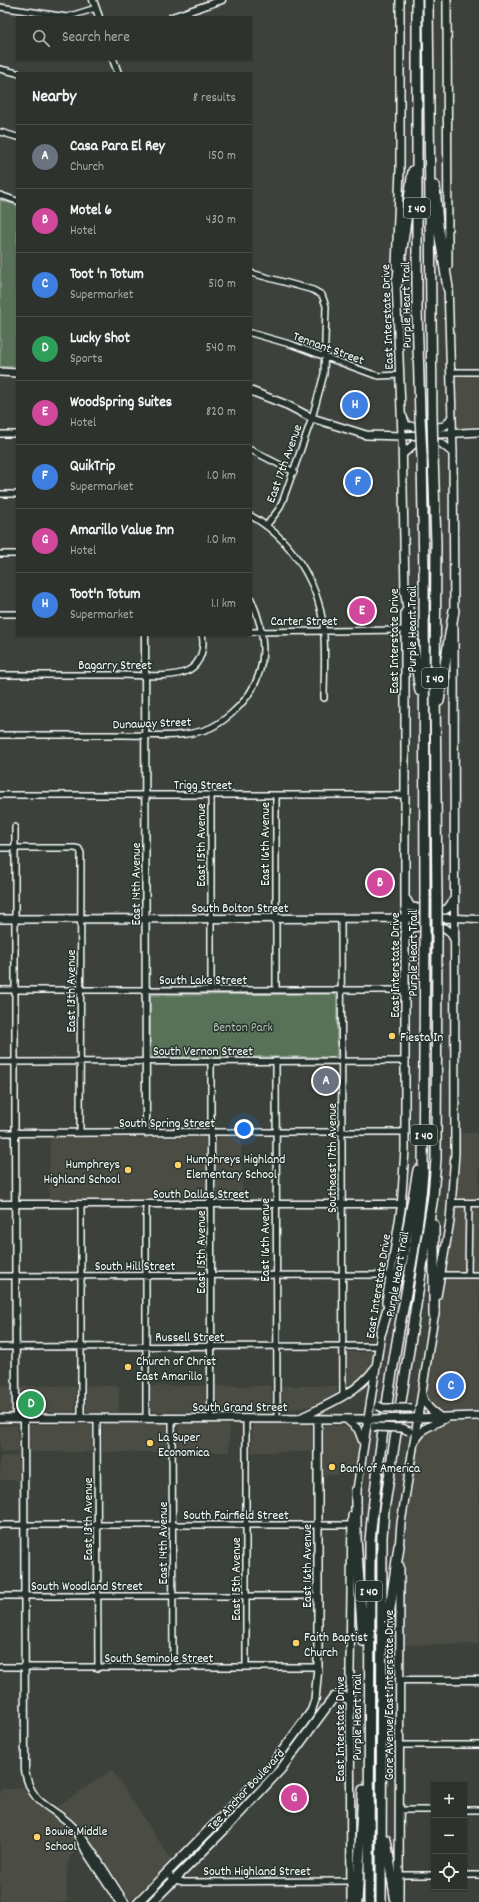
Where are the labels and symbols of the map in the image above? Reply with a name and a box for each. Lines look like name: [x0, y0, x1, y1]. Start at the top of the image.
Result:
road number: I 40: [404, 198, 430, 218]
street label: Purple Heart Trail: [397, 261, 418, 349]
street label: East Interstate Drive: [377, 264, 400, 370]
street label: Tennant Street: [290, 328, 367, 371]
pin: H: [342, 390, 368, 420]
street label: East 17th Avenue: [262, 422, 308, 506]
pin: F: [345, 467, 371, 497]
street label: Purple Heart Trail: [404, 586, 423, 672]
street label: East Interstate Drive: [386, 588, 405, 694]
pin: E: [349, 596, 375, 626]
street label: Carter Street: [270, 613, 338, 632]
street label: Bagarry Street: [78, 657, 152, 676]
road number: I 40: [422, 668, 448, 688]
street label: Dunaway Street: [112, 714, 192, 735]
street label: Trigg Street: [174, 777, 232, 796]
street label: East 16th Avenue: [257, 802, 276, 886]
street label: East 15th Avenue: [193, 803, 212, 887]
street label: East 14th Avenue: [128, 842, 147, 925]
pin: B: [367, 868, 393, 898]
street label: South Bolton Street: [191, 900, 289, 919]
street label: Purple Heart Trail: [405, 910, 424, 996]
street label: East Interstate Drive: [387, 912, 406, 1018]
street label: East 13th Avenue: [63, 949, 82, 1033]
street label: South Lake Street: [159, 972, 247, 991]
park label: Benton Park: [213, 1019, 273, 1038]
place label: Fiesta In: [400, 1029, 443, 1048]
marker: Fiesta In: [387, 1031, 397, 1041]
street label: South Vernon Street: [153, 1043, 253, 1062]
pin: A: [313, 1066, 339, 1096]
street label: Southeast 17th Avenue: [324, 1103, 343, 1213]
street label: South Spring Street: [119, 1115, 215, 1134]
your location: [234, 1119, 254, 1139]
road number: I 40: [411, 1125, 437, 1145]
place label: Humphreys Highland Elementary School: [186, 1151, 285, 1185]
place label: Humphreys Highland School: [43, 1156, 120, 1190]
marker: Humphreys Highland Elementary School: [173, 1160, 183, 1170]
marker: Humphreys Highland School: [123, 1165, 133, 1175]
street label: South Dallas Street: [153, 1186, 249, 1205]
street label: East 16th Avenue: [257, 1198, 276, 1282]
street label: East 15th Avenue: [193, 1210, 212, 1294]
street label: Purple Heart Trail: [382, 1230, 415, 1319]
street label: East Interstate Drive: [362, 1233, 397, 1340]
street label: South Hill Street: [95, 1258, 176, 1277]
street label: Russell Street: [155, 1329, 225, 1348]
place label: Church of Christ East Amarillo: [136, 1353, 216, 1387]
marker: Church of Christ East Amarillo: [123, 1362, 133, 1372]
pin: C: [438, 1371, 464, 1401]
pin: D: [18, 1389, 44, 1419]
street label: South Grand Street: [192, 1399, 288, 1418]
place label: La Super Economica: [158, 1429, 210, 1463]
marker: La Super Economica: [145, 1438, 155, 1448]
place label: Bank of America: [340, 1460, 421, 1479]
marker: Bank of America: [327, 1462, 337, 1472]
street label: East 13th Avenue: [80, 1477, 99, 1561]
street label: East 14th Avenue: [155, 1501, 174, 1584]
street label: South Fairfield Street: [183, 1507, 289, 1526]
street label: East 16th Avenue: [299, 1524, 318, 1608]
street label: East 15th Avenue: [228, 1537, 247, 1621]
street label: South Woodland Street: [31, 1578, 143, 1597]
road number: I 40: [356, 1581, 382, 1601]
street label: Gore Avenue/East Interstate Drive: [381, 1609, 400, 1780]
place label: Faith Baptist Church: [304, 1629, 368, 1663]
marker: Faith Baptist Church: [291, 1638, 301, 1648]
street label: South Seminole Street: [105, 1650, 214, 1669]
street label: Purple Heart Trail: [349, 1674, 368, 1760]
street label: East Interstate Drive: [332, 1676, 351, 1782]
street label: Tee Anchor Boulevard: [204, 1745, 290, 1836]
pin: G: [281, 1783, 307, 1813]
place label: Bowie Middle School: [45, 1823, 108, 1857]
marker: Bowie Middle School: [32, 1832, 42, 1842]
street label: South Highland Street: [203, 1863, 311, 1882]

